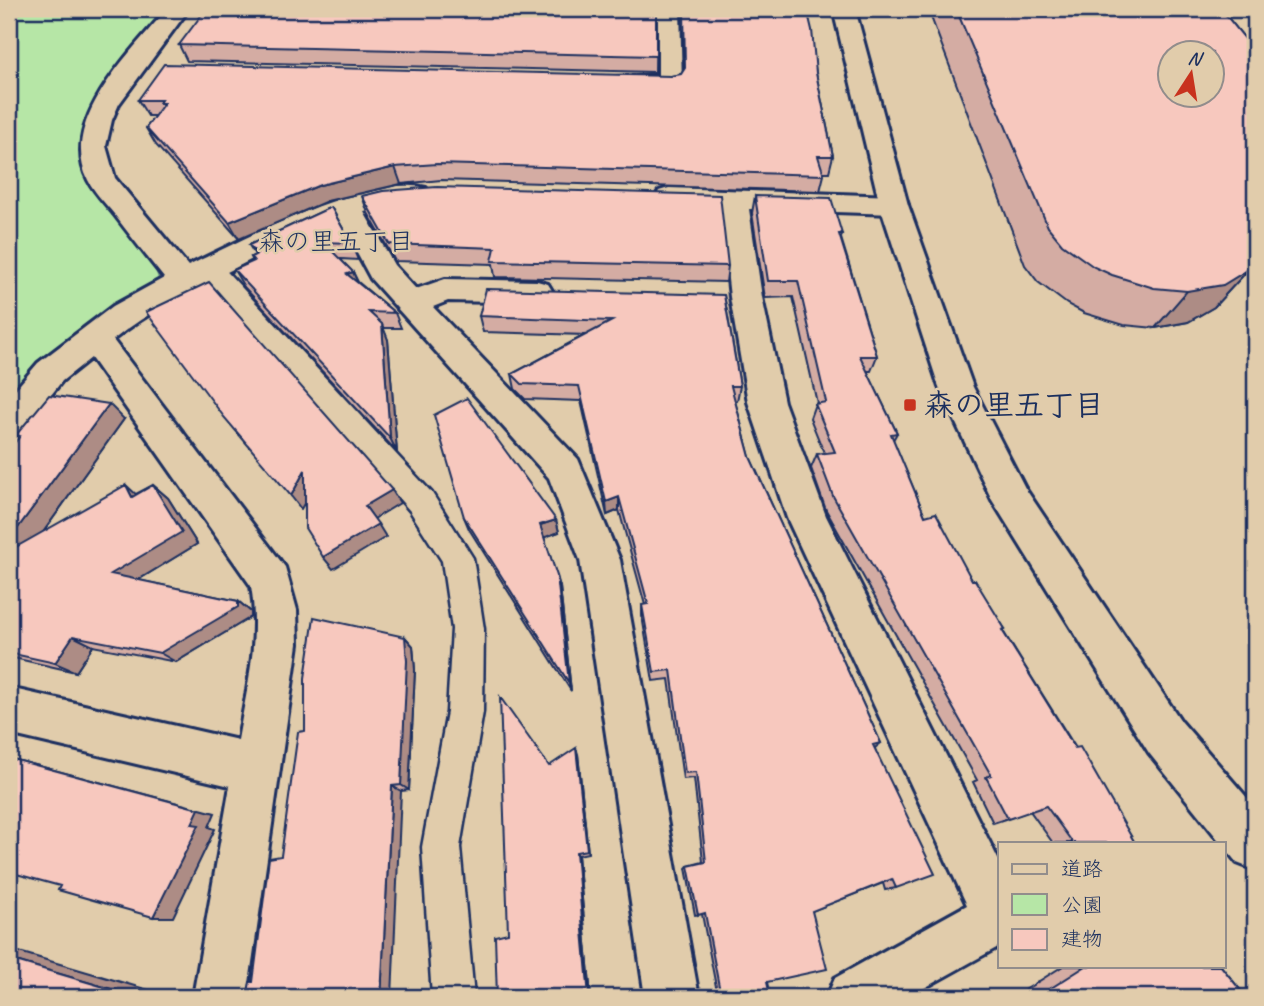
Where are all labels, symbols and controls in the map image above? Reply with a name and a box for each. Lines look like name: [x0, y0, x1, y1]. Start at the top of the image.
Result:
north arrow: [1156, 38, 1226, 108]
text: N: [1186, 45, 1206, 72]
district label: 森の里五丁目: [258, 225, 414, 258]
place label: 森の里五丁目: [924, 386, 1104, 424]
marker: 森の里五丁目: [902, 397, 918, 413]
legend: [998, 842, 1226, 968]
text: 道路: [1061, 856, 1103, 882]
text: 公園: [1061, 892, 1103, 918]
text: 建物: [1061, 926, 1103, 952]

